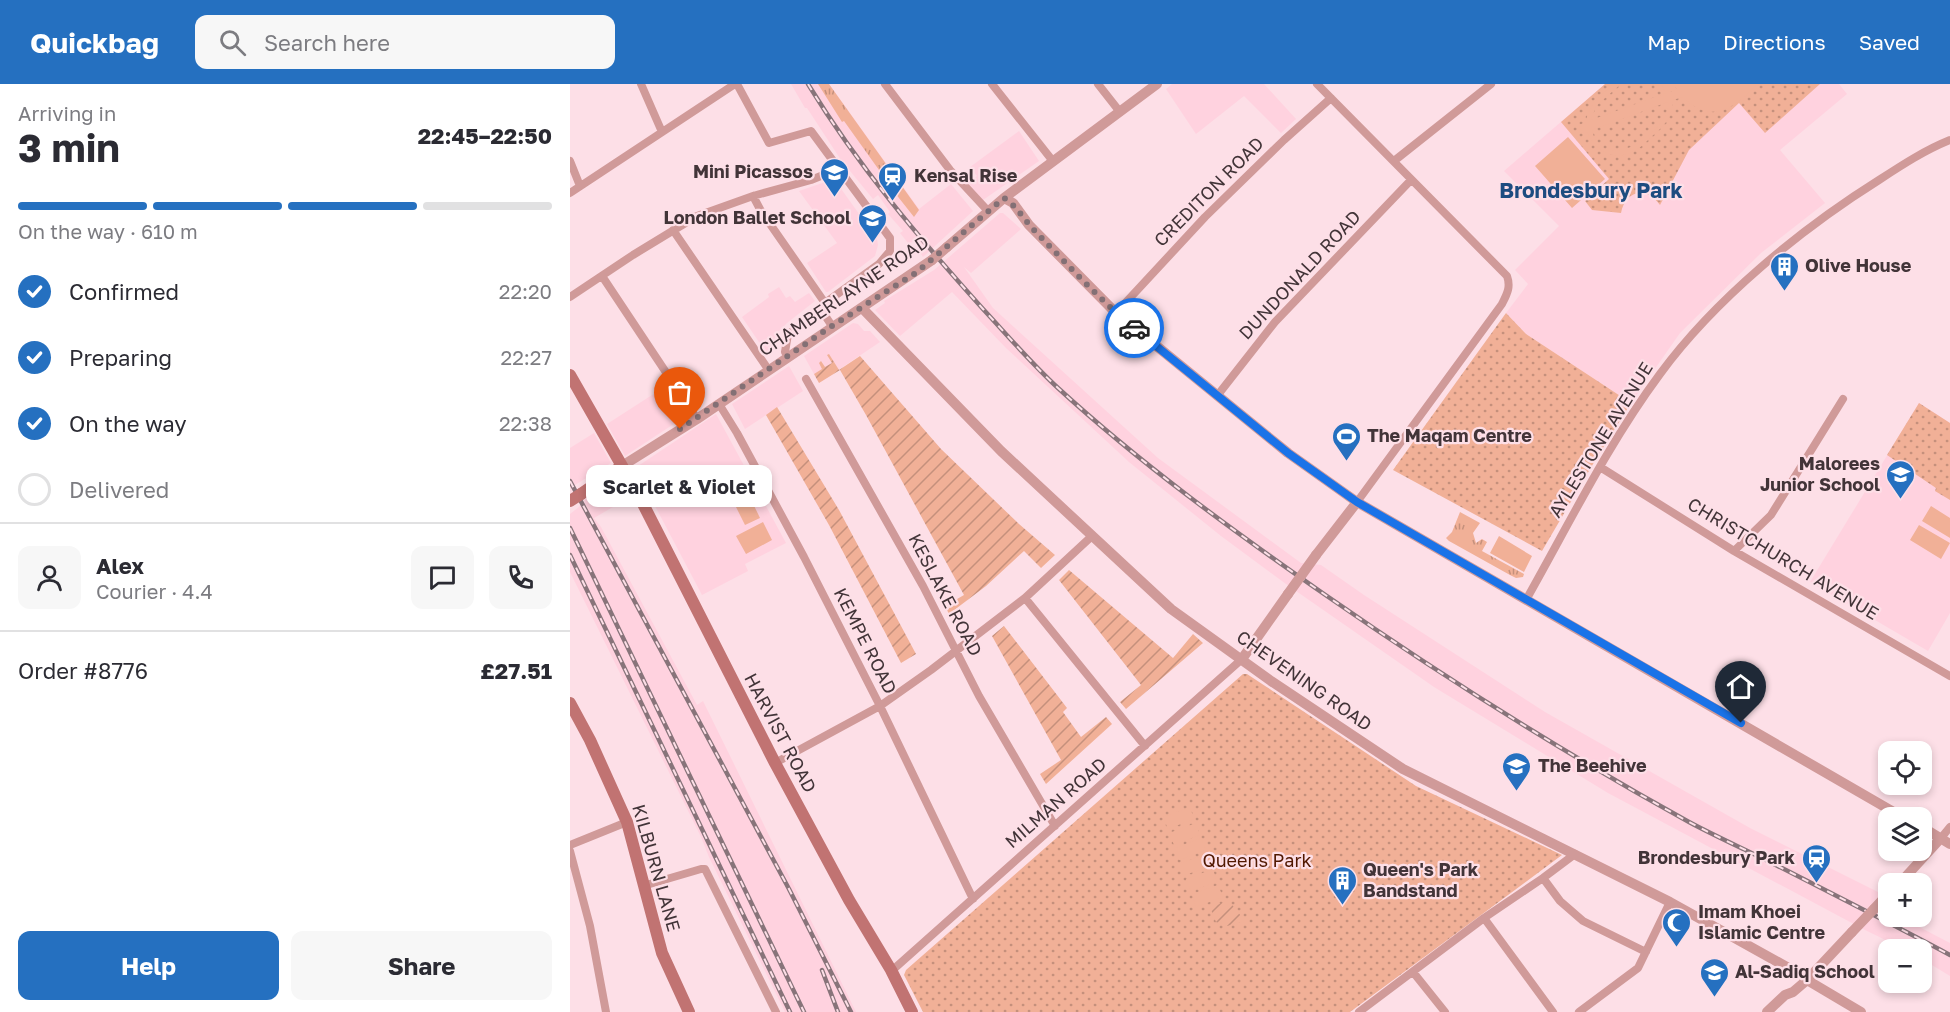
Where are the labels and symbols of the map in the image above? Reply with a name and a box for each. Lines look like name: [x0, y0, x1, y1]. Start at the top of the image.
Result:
street label: CREDITON ROAD: [1149, 132, 1268, 251]
school or university icon: Mini Picassos: [818, 156, 850, 198]
place label: Mini Picassos: [693, 160, 813, 182]
station icon: Kensal Rise: [877, 160, 909, 202]
place label: Kensal Rise: [914, 164, 1018, 186]
district label: Brondesbury Park: [1499, 177, 1683, 203]
school or university icon: London Ballet School: [856, 202, 888, 244]
street label: DUNDONALD ROAD: [1234, 205, 1365, 343]
place label: London Ballet School: [664, 206, 851, 228]
street label: CHAMBERLAYNE ROAD: [754, 230, 933, 360]
building icon: Olive House: [1768, 250, 1800, 292]
place label: Olive House: [1805, 254, 1912, 276]
courier: [1104, 298, 1164, 358]
street label: AYLESTONE AVENUE: [1543, 358, 1657, 521]
pin: [654, 367, 705, 429]
sports icon: The Maqam Centre: [1330, 420, 1362, 462]
place label: The Maqam Centre: [1367, 424, 1532, 446]
place label: Malorees Junior School: [1760, 452, 1880, 495]
school or university icon: Malorees Junior School: [1885, 458, 1917, 500]
callout: Scarlet & Violet: [587, 465, 773, 507]
street label: CHRISTCHURCH AVENUE: [1684, 492, 1883, 624]
street label: KESLAKE ROAD: [904, 530, 987, 660]
street label: KEMPE ROAD: [830, 584, 902, 697]
street label: CHEVENING ROAD: [1233, 625, 1376, 735]
pin: [1715, 661, 1766, 723]
street label: HARVIST ROAD: [740, 669, 822, 796]
school or university icon: The Beehive: [1501, 750, 1533, 792]
street label: MILMAN ROAD: [1000, 752, 1110, 852]
place label: The Beehive: [1538, 754, 1647, 776]
street label: KILBURN LANE: [628, 801, 686, 934]
station icon: Brondesbury Park: [1800, 842, 1832, 884]
place label: Brondesbury Park: [1638, 846, 1796, 868]
park label: Queens Park: [1202, 849, 1312, 871]
place label: Queen's Park Bandstand: [1363, 858, 1479, 901]
building icon: Queen's Park Bandstand: [1326, 864, 1358, 906]
place label: Imam Khoei Islamic Centre: [1698, 900, 1825, 943]
mosque icon: Imam Khoei Islamic Centre: [1661, 906, 1693, 948]
school or university icon: Al-Sadiq School: [1698, 956, 1730, 998]
place label: Al-Sadiq School: [1735, 960, 1875, 982]

